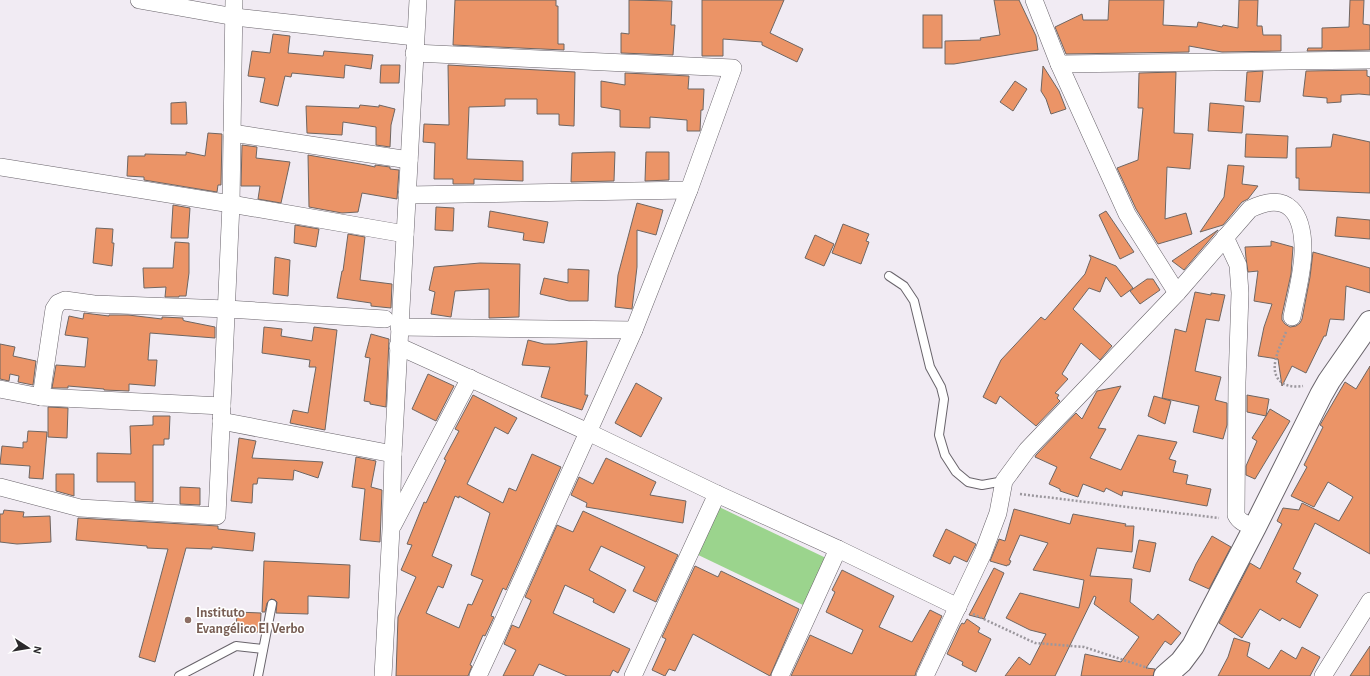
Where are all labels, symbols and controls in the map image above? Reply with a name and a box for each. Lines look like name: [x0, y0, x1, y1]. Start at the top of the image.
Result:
place label: Instituto Evangélico El Verbo: [196, 606, 304, 636]
marker: Instituto Evangélico El Verbo: [183, 615, 193, 625]
north arrow: [8, 628, 48, 668]
text: N: [31, 645, 43, 655]

